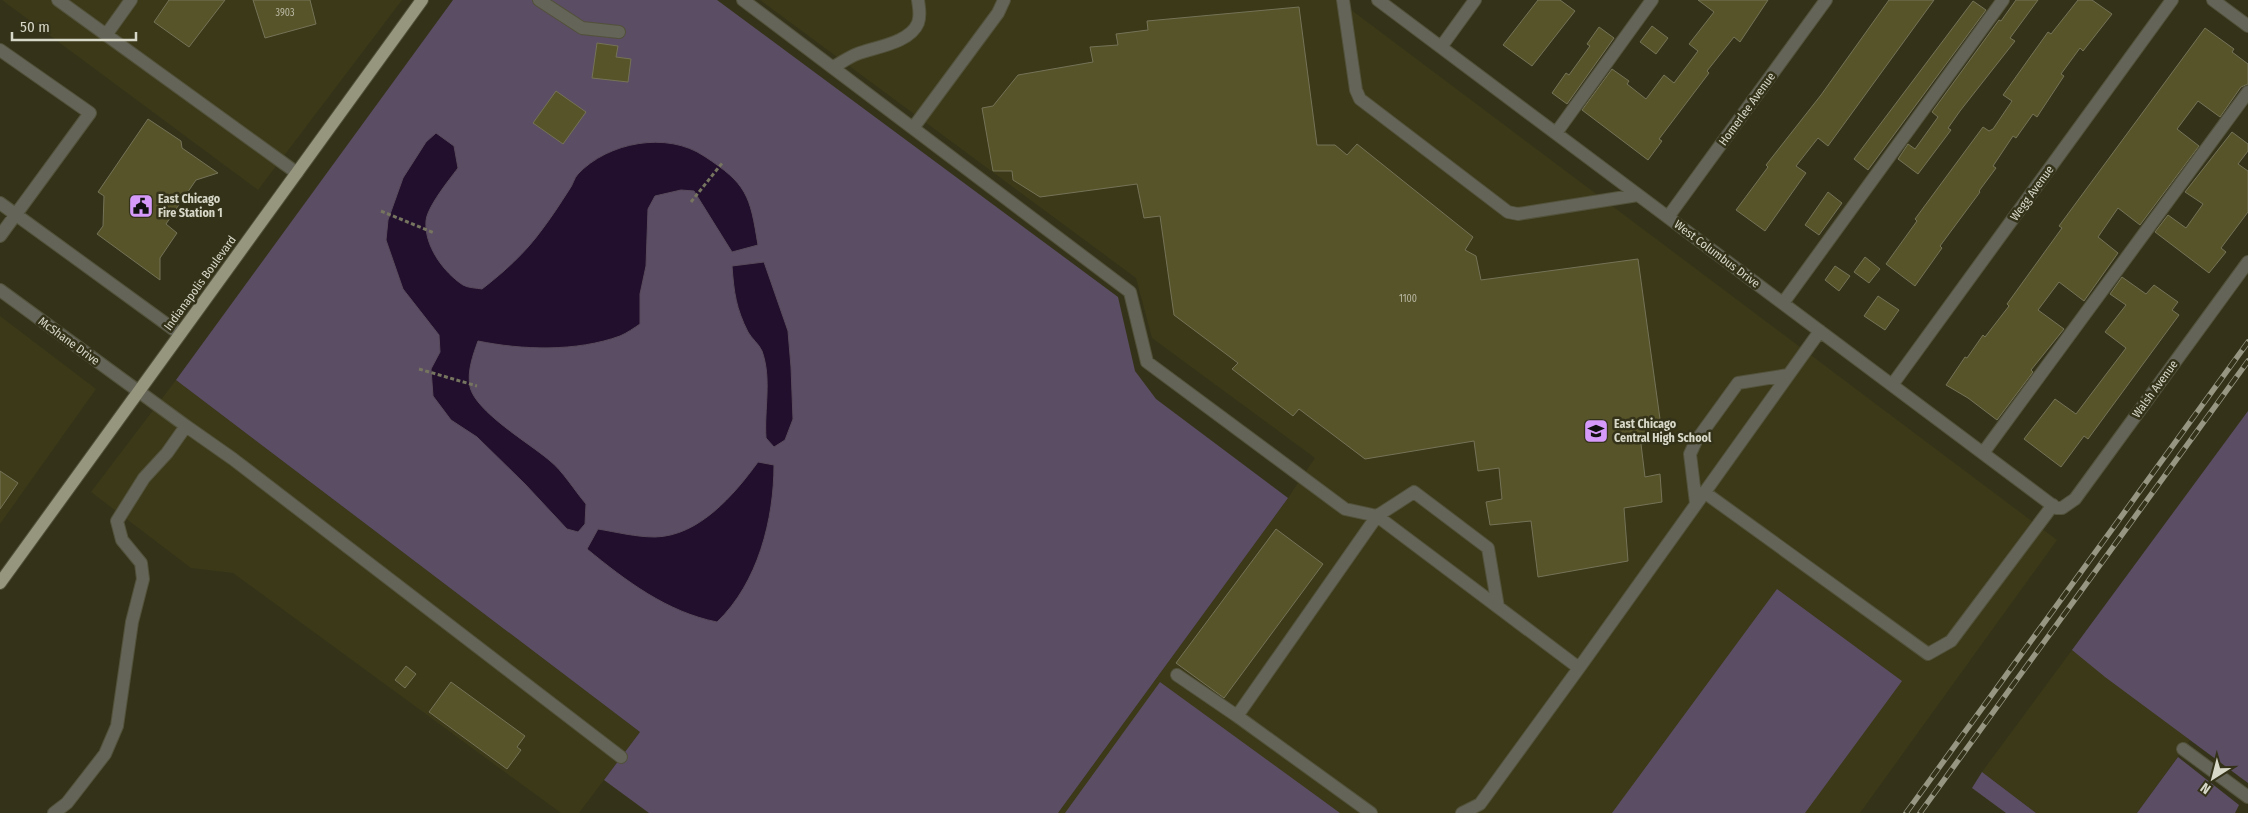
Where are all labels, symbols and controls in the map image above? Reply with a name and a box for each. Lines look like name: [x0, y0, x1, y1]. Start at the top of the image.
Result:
house number: 3903: [276, 7, 295, 19]
scale bar: [12, 10, 136, 42]
text: 50 m: [20, 18, 50, 36]
street label: Homerlee Avenue: [1716, 70, 1778, 148]
street label: Wegg Avenue: [2007, 163, 2057, 223]
place label: East Chicago Fire Station 1: [158, 192, 223, 220]
public building icon: East Chicago Fire Station 1: [128, 193, 154, 219]
street label: West Columbus Drive: [1671, 217, 1763, 291]
street label: Indianapolis Boulevard: [161, 233, 239, 333]
house number: 1100: [1399, 293, 1417, 305]
street label: McShane Drive: [36, 314, 102, 368]
street label: Walsh Avenue: [2129, 357, 2181, 421]
place label: East Chicago Central High School: [1614, 417, 1712, 445]
school or university icon: East Chicago Central High School: [1583, 418, 1609, 444]
north arrow: [2188, 753, 2238, 803]
text: N: [2197, 779, 2214, 797]

